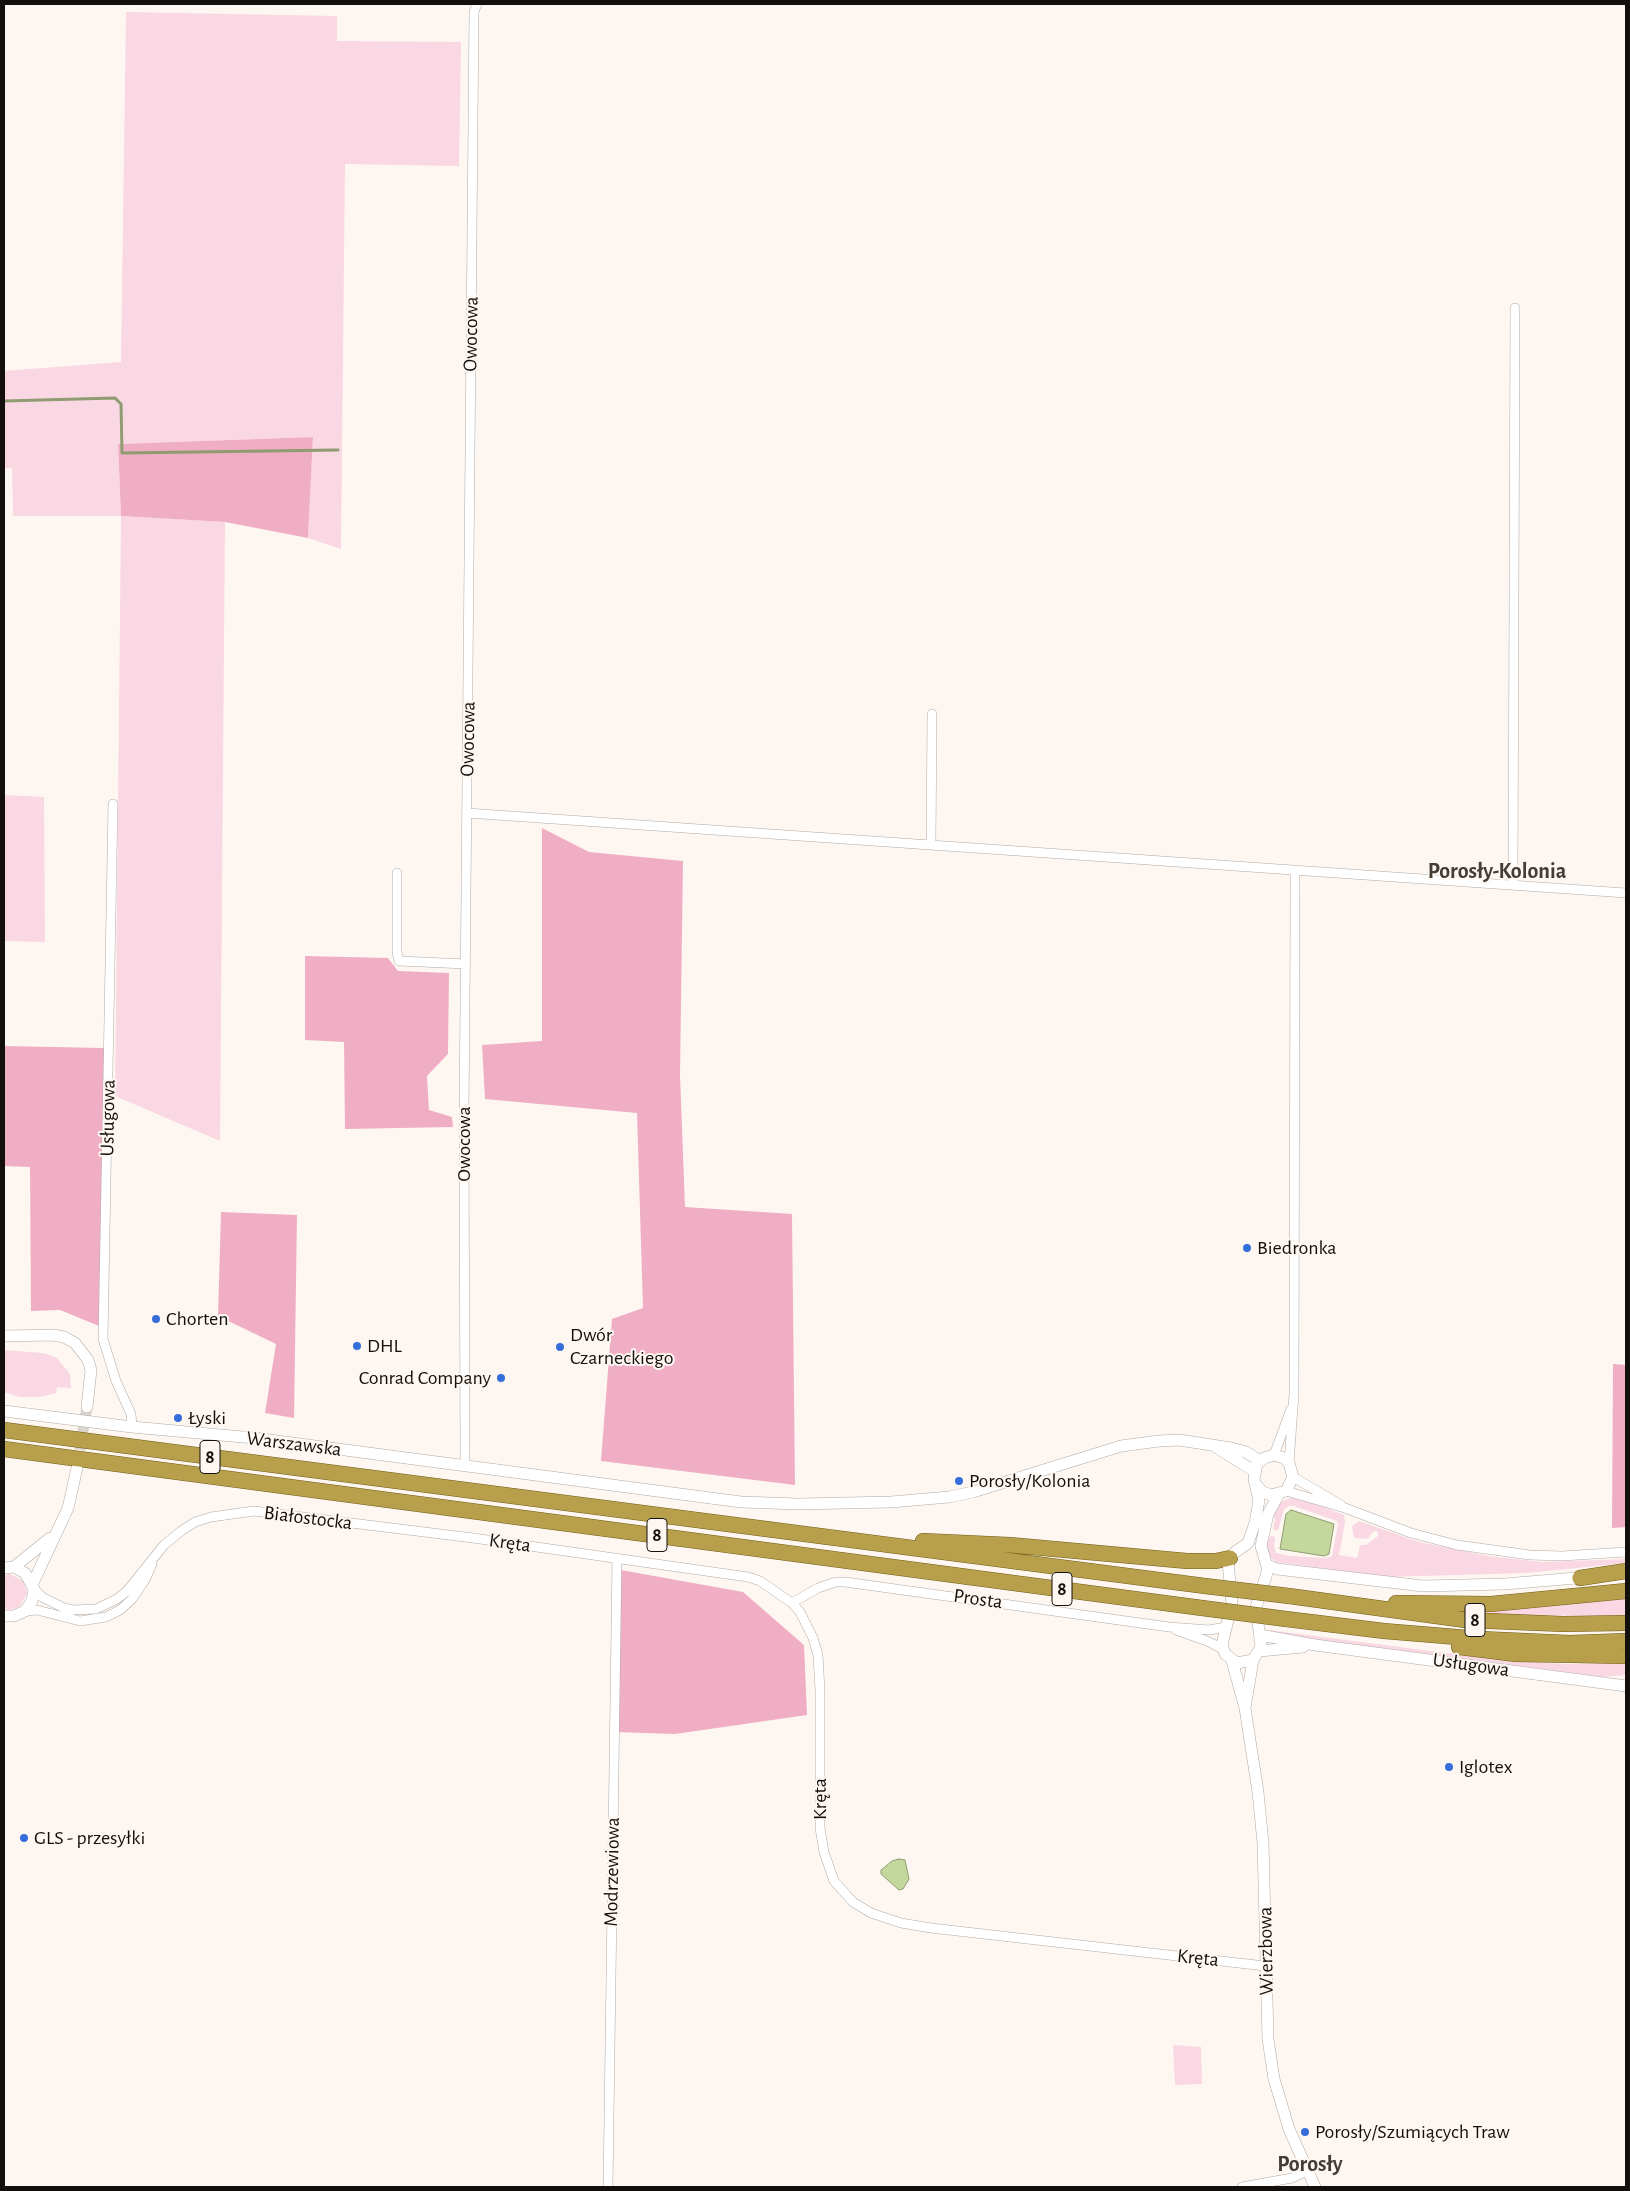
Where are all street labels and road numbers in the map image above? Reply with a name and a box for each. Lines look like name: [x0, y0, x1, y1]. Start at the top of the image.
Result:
street label: Owocowa: [458, 296, 484, 372]
street label: Owocowa: [455, 701, 481, 777]
street label: Usługowa: [95, 1079, 121, 1157]
street label: Owocowa: [452, 1106, 476, 1182]
street label: Warszawska: [245, 1426, 343, 1462]
road number: 8: [200, 1440, 220, 1474]
street label: Białostocka: [262, 1501, 354, 1535]
road number: 8: [647, 1518, 667, 1552]
street label: Kręta: [488, 1528, 532, 1558]
road number: 8: [1052, 1572, 1072, 1606]
street label: Prosta: [952, 1584, 1004, 1614]
road number: 8: [1465, 1604, 1485, 1636]
street label: Usługowa: [1431, 1648, 1511, 1682]
street label: Kręta: [808, 1778, 832, 1820]
street label: Modrzewiowa: [599, 1817, 625, 1927]
street label: Wierzbowa: [1253, 1906, 1279, 1996]
street label: Kręta: [1176, 1944, 1220, 1972]

